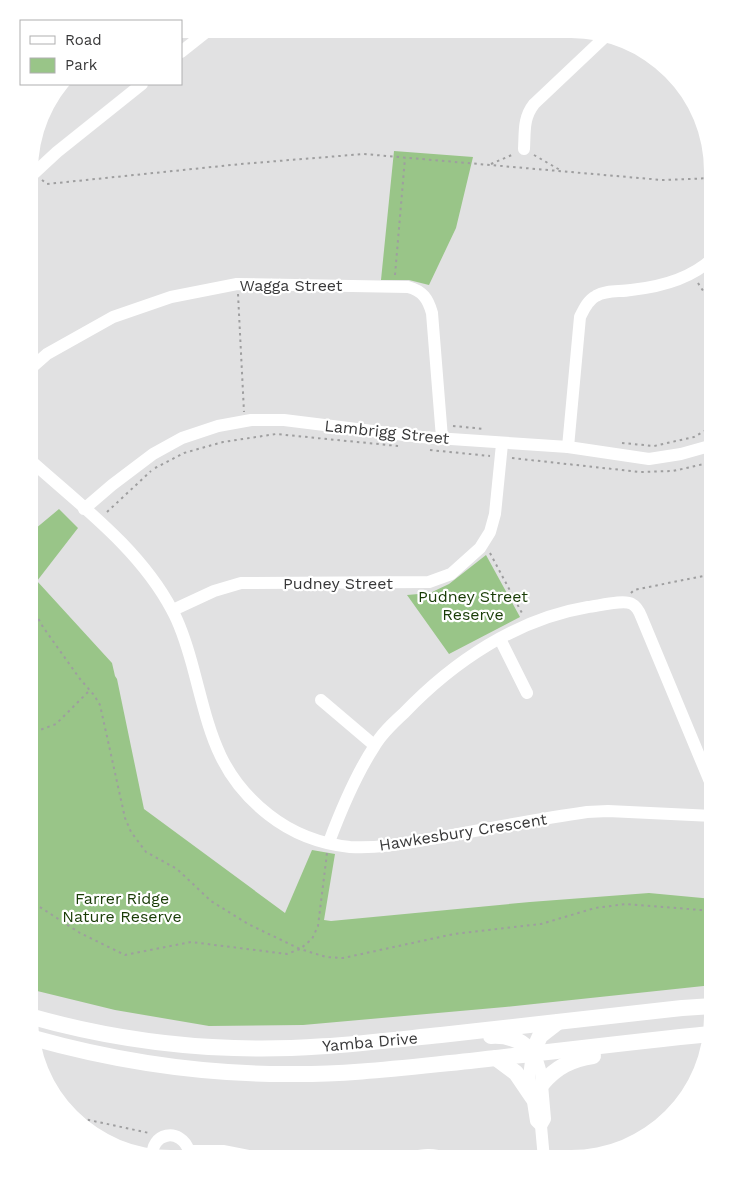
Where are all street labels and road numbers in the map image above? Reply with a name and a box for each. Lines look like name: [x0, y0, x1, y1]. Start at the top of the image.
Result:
street label: Wagga Street: [239, 276, 343, 295]
street label: Lambrigg Street: [324, 416, 451, 448]
street label: Pudney Street: [283, 574, 393, 593]
street label: Hawkesbury Crescent: [378, 809, 549, 855]
street label: Yamba Drive: [321, 1028, 419, 1056]

